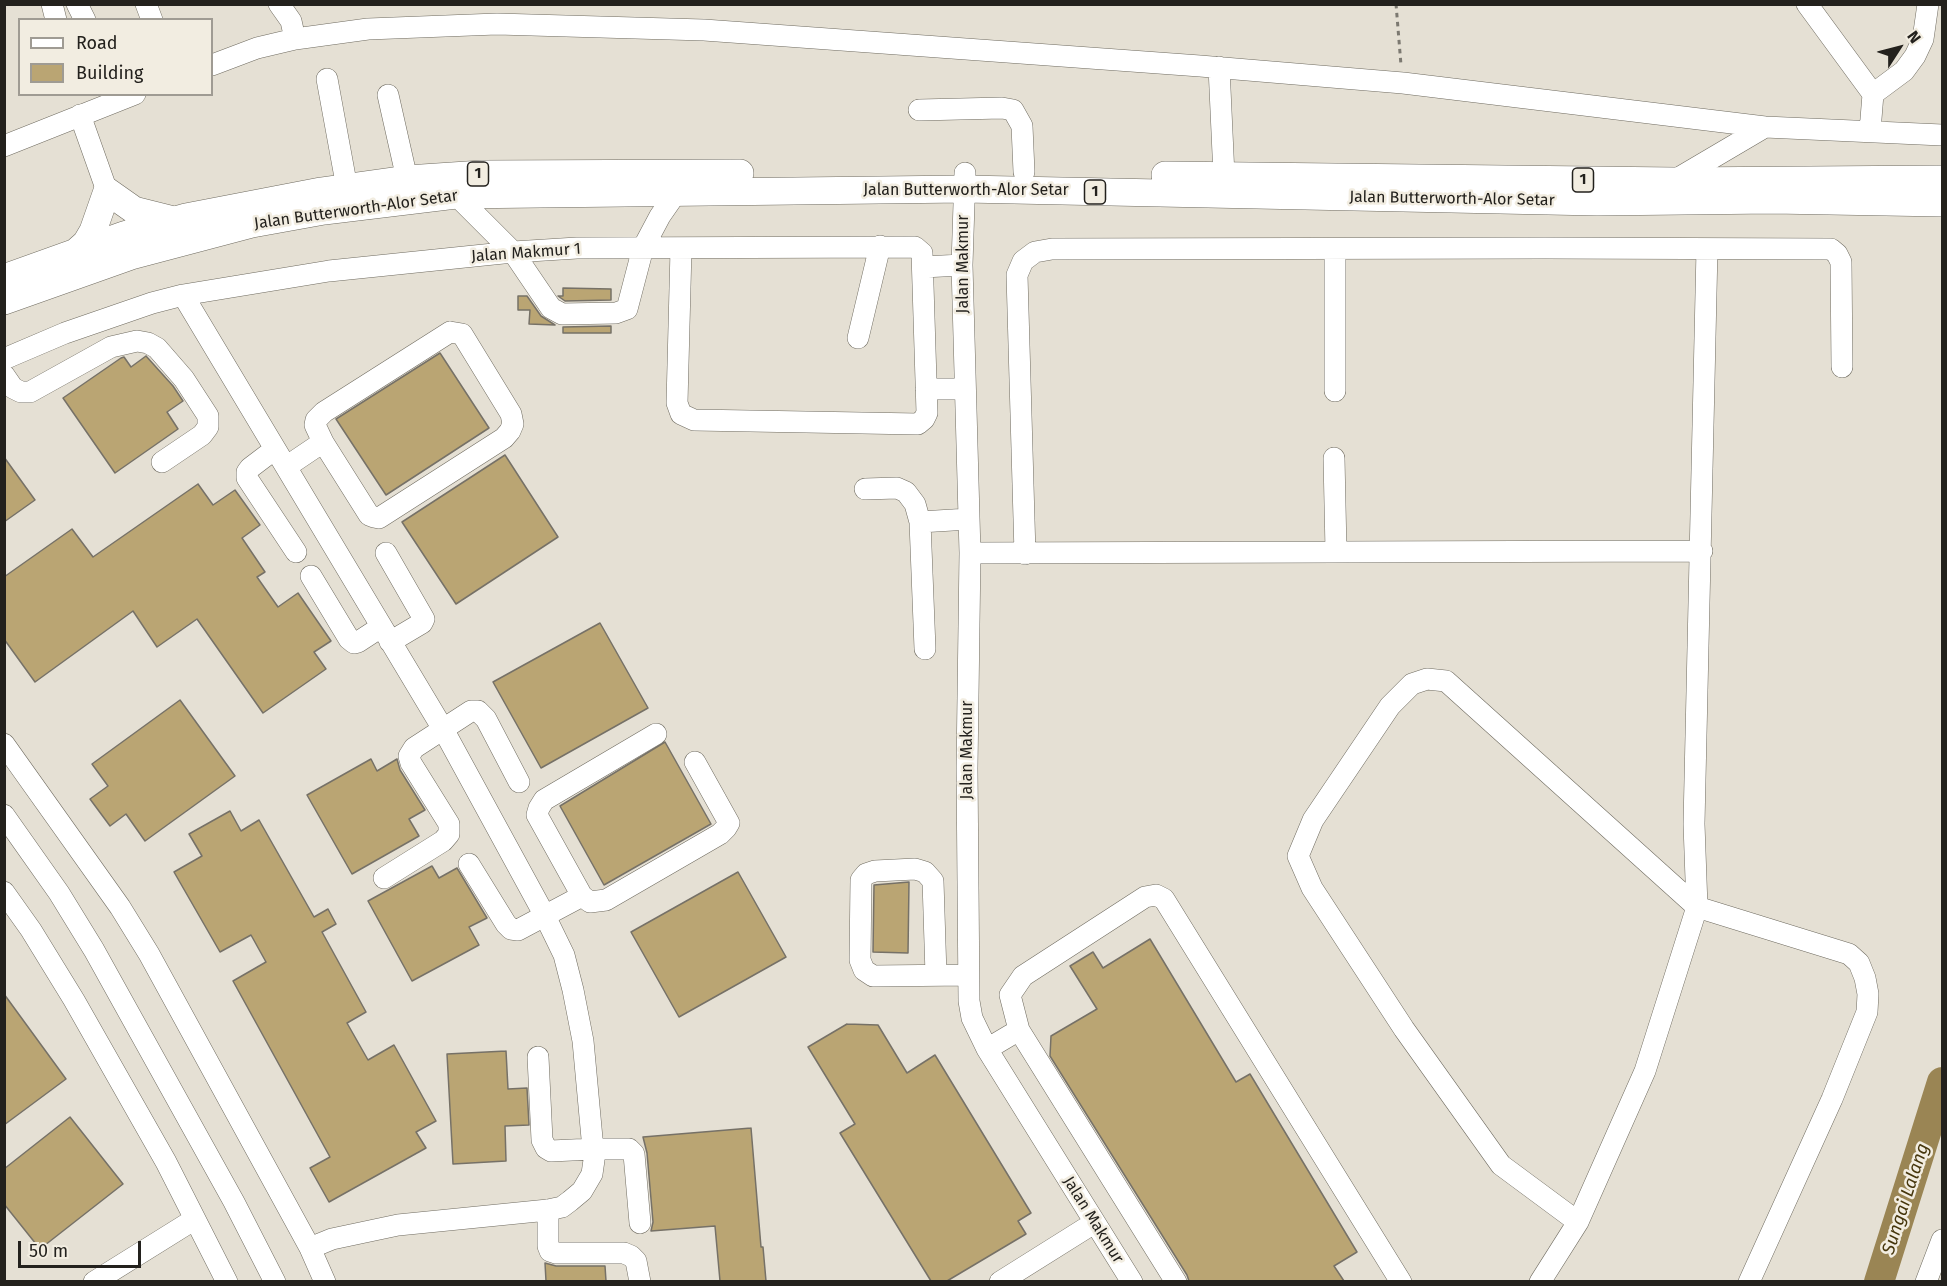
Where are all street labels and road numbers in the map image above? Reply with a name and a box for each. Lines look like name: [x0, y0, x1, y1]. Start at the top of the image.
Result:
road number: 1: [468, 162, 488, 186]
road number: 1: [1572, 168, 1594, 192]
road number: 1: [1084, 180, 1106, 204]
street label: Jalan Butterworth-Alor Setar: [863, 181, 1069, 201]
street label: Jalan Butterworth-Alor Setar: [253, 186, 459, 234]
street label: Jalan Butterworth-Alor Setar: [1349, 188, 1555, 210]
street label: Jalan Makmur: [954, 215, 974, 313]
street label: Jalan Makmur 1: [470, 240, 582, 266]
street label: Jalan Makmur: [958, 701, 978, 799]
street label: Jalan Makmur: [1059, 1173, 1127, 1267]

